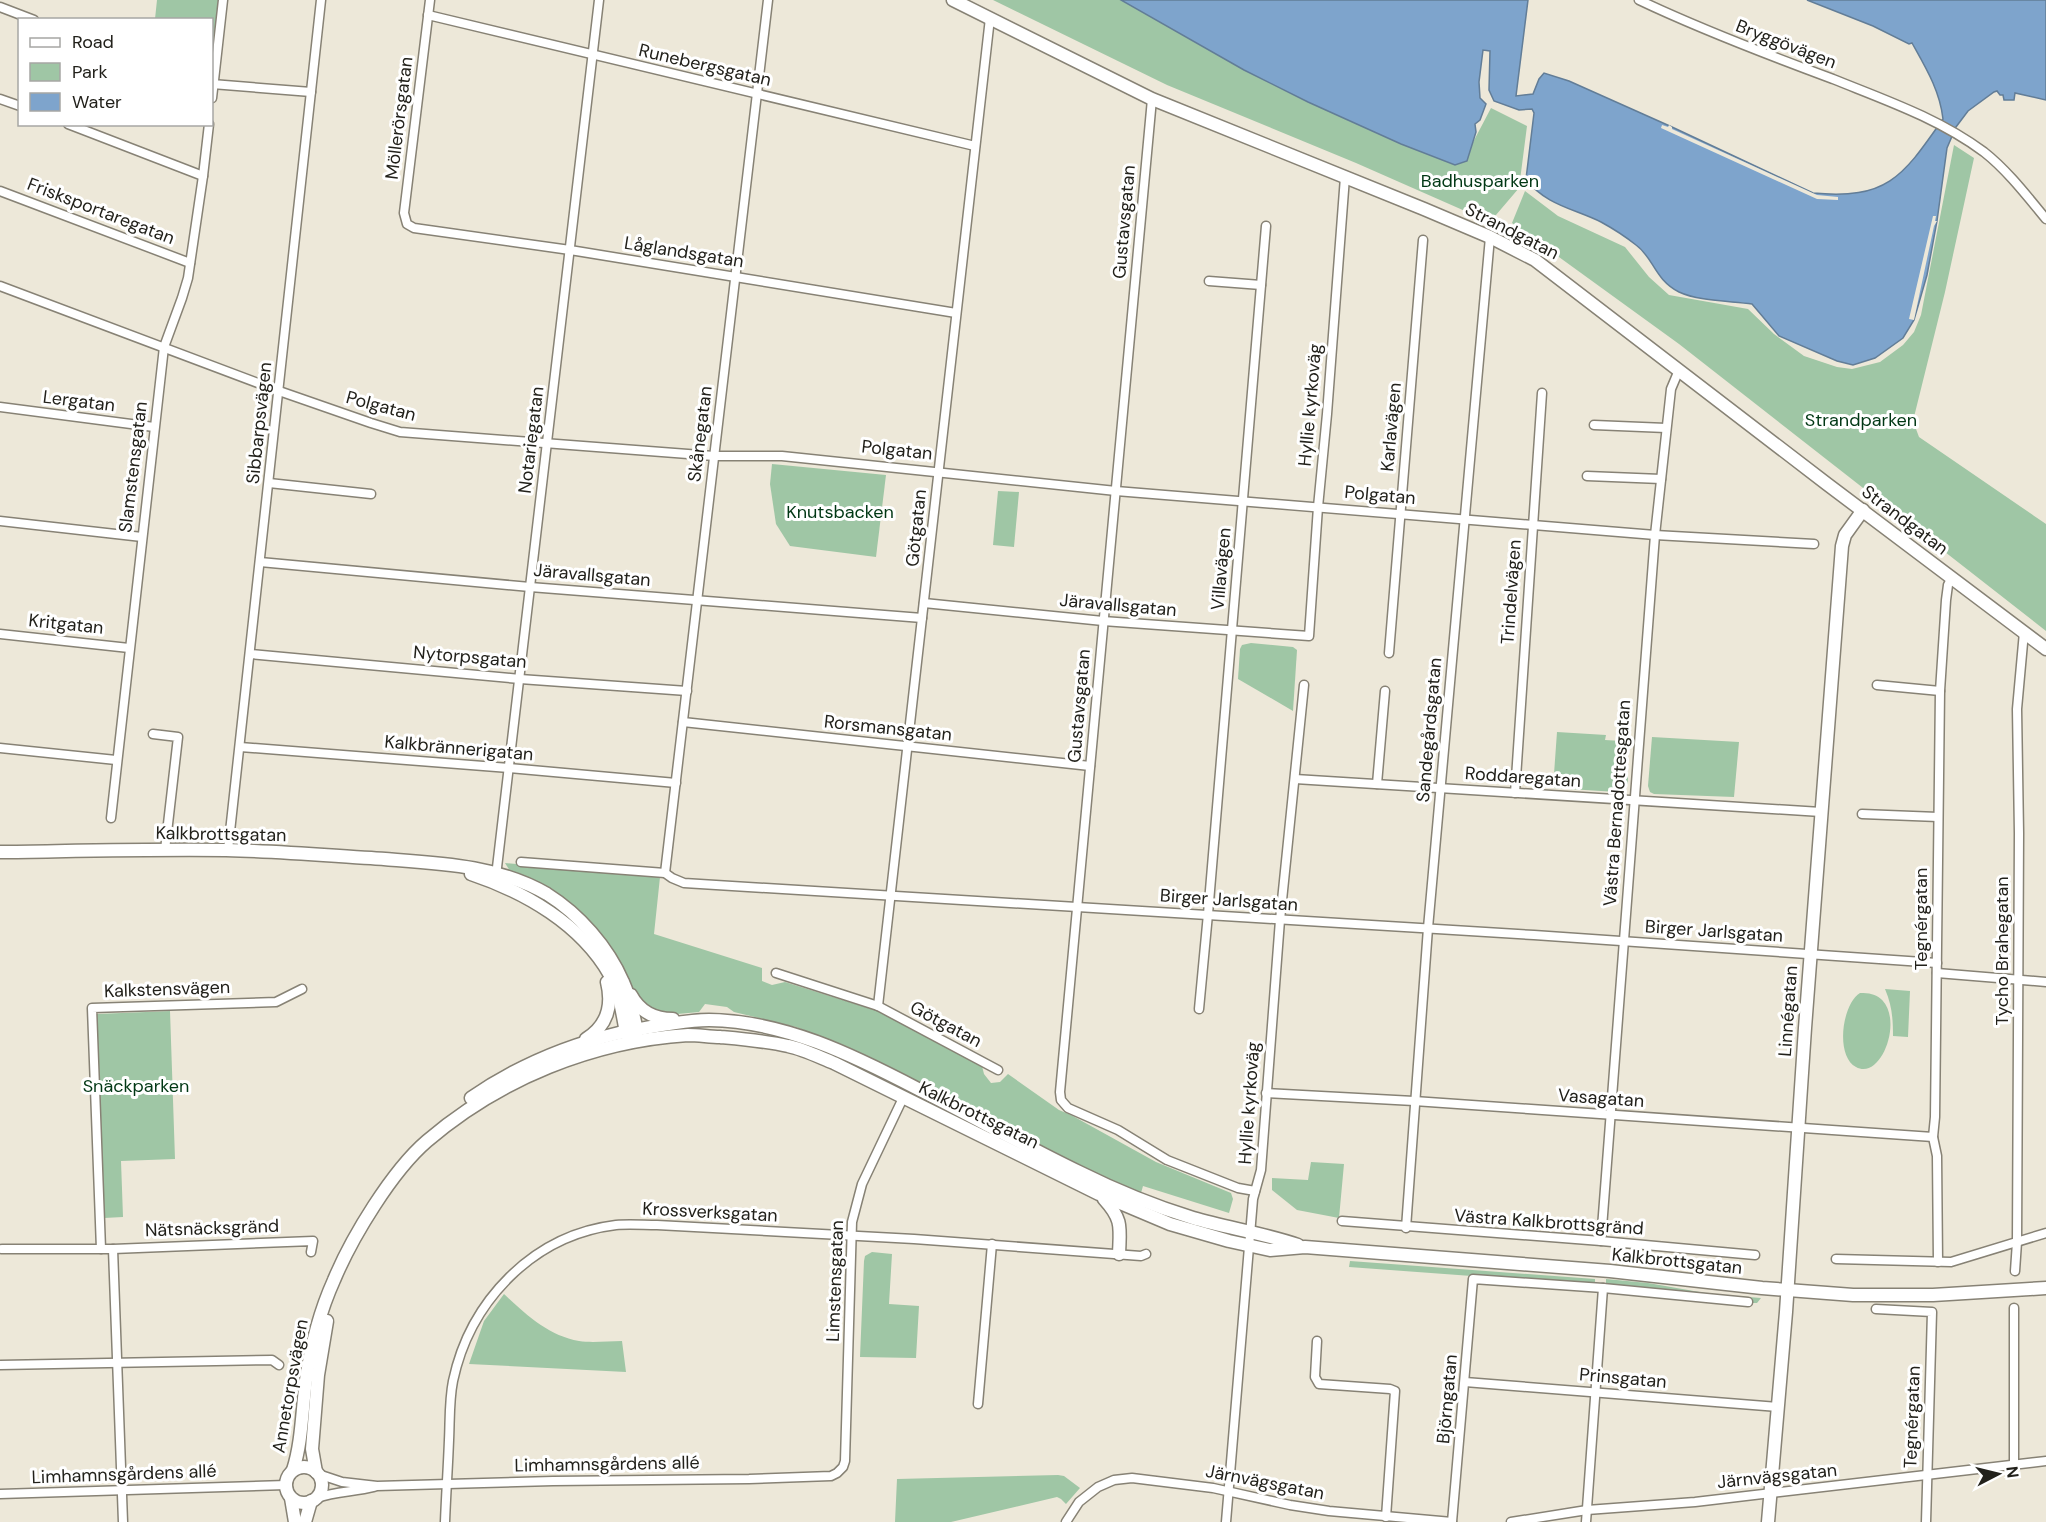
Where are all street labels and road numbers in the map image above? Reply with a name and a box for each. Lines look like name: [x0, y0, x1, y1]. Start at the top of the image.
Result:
street label: Bryggövägen: [1732, 14, 1840, 74]
street label: Runebergsgatan: [636, 38, 774, 92]
street label: Möllerörsgatan: [380, 55, 418, 181]
street label: Gustavsgatan: [1107, 164, 1141, 280]
street label: Frisksportaregatan: [24, 172, 178, 250]
street label: Strandgatan: [1461, 197, 1563, 265]
street label: Låglandsgatan: [623, 231, 745, 273]
street label: Hyllie kyrkoväg: [1293, 343, 1327, 467]
street label: Sibbarpsvägen: [241, 361, 277, 485]
street label: Karlavägen: [1375, 382, 1407, 472]
street label: Lergatan: [42, 385, 116, 417]
street label: Polgatan: [343, 385, 419, 427]
street label: Notariegatan: [513, 385, 549, 495]
street label: Skånegatan: [682, 385, 718, 483]
street label: Slamstensgatan: [113, 400, 153, 534]
street label: Polgatan: [860, 434, 934, 466]
street label: Polgatan: [1343, 480, 1417, 510]
street label: Strandgatan: [1857, 480, 1953, 560]
street label: Götgatan: [900, 488, 932, 568]
street label: Villavägen: [1205, 527, 1237, 611]
street label: Trindelvägen: [1495, 539, 1527, 645]
street label: Järavallsgatan: [532, 558, 652, 592]
street label: Järavallsgatan: [1058, 588, 1178, 622]
street label: Kritgatan: [27, 608, 105, 640]
street label: Nytorpsgatan: [412, 640, 528, 674]
street label: Gustavsgatan: [1062, 648, 1096, 764]
street label: Sandegårdsgatan: [1411, 657, 1447, 803]
street label: Västra Bernadottesgatan: [1598, 699, 1636, 907]
street label: Rorsmansgatan: [823, 709, 953, 747]
street label: Kalkbrännerigatan: [384, 730, 534, 766]
street label: Roddaregatan: [1464, 761, 1582, 793]
street label: Kalkbrottsgatan: [155, 821, 287, 847]
street label: Tegnérgatan: [1909, 868, 1933, 970]
street label: Tycho Brahegatan: [1990, 876, 2014, 1026]
street label: Birger Jarlsgatan: [1159, 883, 1299, 917]
street label: Birger Jarlsgatan: [1644, 914, 1784, 948]
street label: Linnégatan: [1773, 965, 1803, 1057]
street label: Kalkstensvägen: [104, 975, 230, 1003]
street label: Götgatan: [906, 995, 986, 1053]
street label: Hyllie kyrkoväg: [1233, 1041, 1265, 1165]
street label: Kalkbrottsgatan: [915, 1076, 1043, 1154]
street label: Vasagatan: [1557, 1083, 1645, 1113]
street label: Krossverksgatan: [642, 1196, 778, 1228]
street label: Västra Kalkbrottsgränd: [1453, 1203, 1645, 1241]
street label: Nätsnäcksgränd: [145, 1214, 279, 1242]
street label: Limstensgatan: [821, 1220, 849, 1342]
street label: Kalkbrottsgatan: [1611, 1242, 1743, 1280]
street label: Annetorpsvägen: [266, 1317, 314, 1455]
street label: Björngatan: [1431, 1353, 1463, 1445]
street label: Prinsgatan: [1578, 1362, 1668, 1394]
street label: Tegnérgatan: [1898, 1365, 1926, 1469]
street label: Limhamnsgårdens allé: [514, 1450, 700, 1478]
street label: Järnvägsgatan: [1716, 1458, 1838, 1494]
street label: Limhamnsgårdens allé: [31, 1459, 217, 1489]
street label: Järnvägsgatan: [1204, 1459, 1326, 1505]

